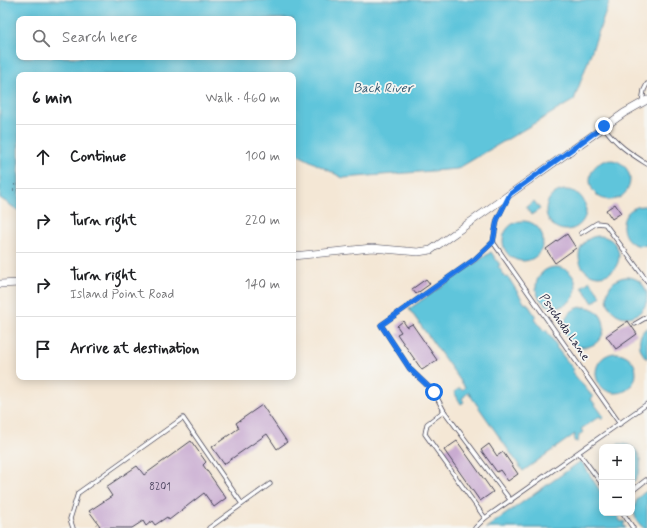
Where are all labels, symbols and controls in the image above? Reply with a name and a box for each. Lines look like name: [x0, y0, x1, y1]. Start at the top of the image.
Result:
search box: [16, 16, 296, 60]
icon: search: [30, 27, 52, 49]
text: Search here: [62, 28, 138, 48]
water label: Back River: [353, 80, 415, 97]
text: 6 min: [32, 87, 72, 109]
text: Walk · 460 m: [205, 90, 280, 107]
route end: [595, 117, 613, 135]
icon: ahead: [32, 146, 54, 168]
text: Continue: [70, 147, 126, 167]
text: 100 m: [245, 148, 280, 165]
icon: right: [32, 210, 54, 232]
text: Turn right: [70, 211, 137, 231]
text: 220 m: [245, 212, 280, 229]
text: Turn right: [70, 266, 137, 286]
icon: right: [32, 274, 54, 296]
text: 140 m: [245, 276, 280, 293]
text: Island Point Road: [70, 286, 174, 303]
street label: Psychoda Lane: [535, 291, 593, 364]
icon: arrive: [32, 338, 54, 360]
text: Arrive at destination: [70, 339, 199, 359]
route start: [425, 383, 443, 401]
map controls: [599, 444, 635, 516]
button: +: [599, 444, 635, 480]
button: −: [599, 480, 635, 516]
house number: 8201: [149, 481, 171, 494]

